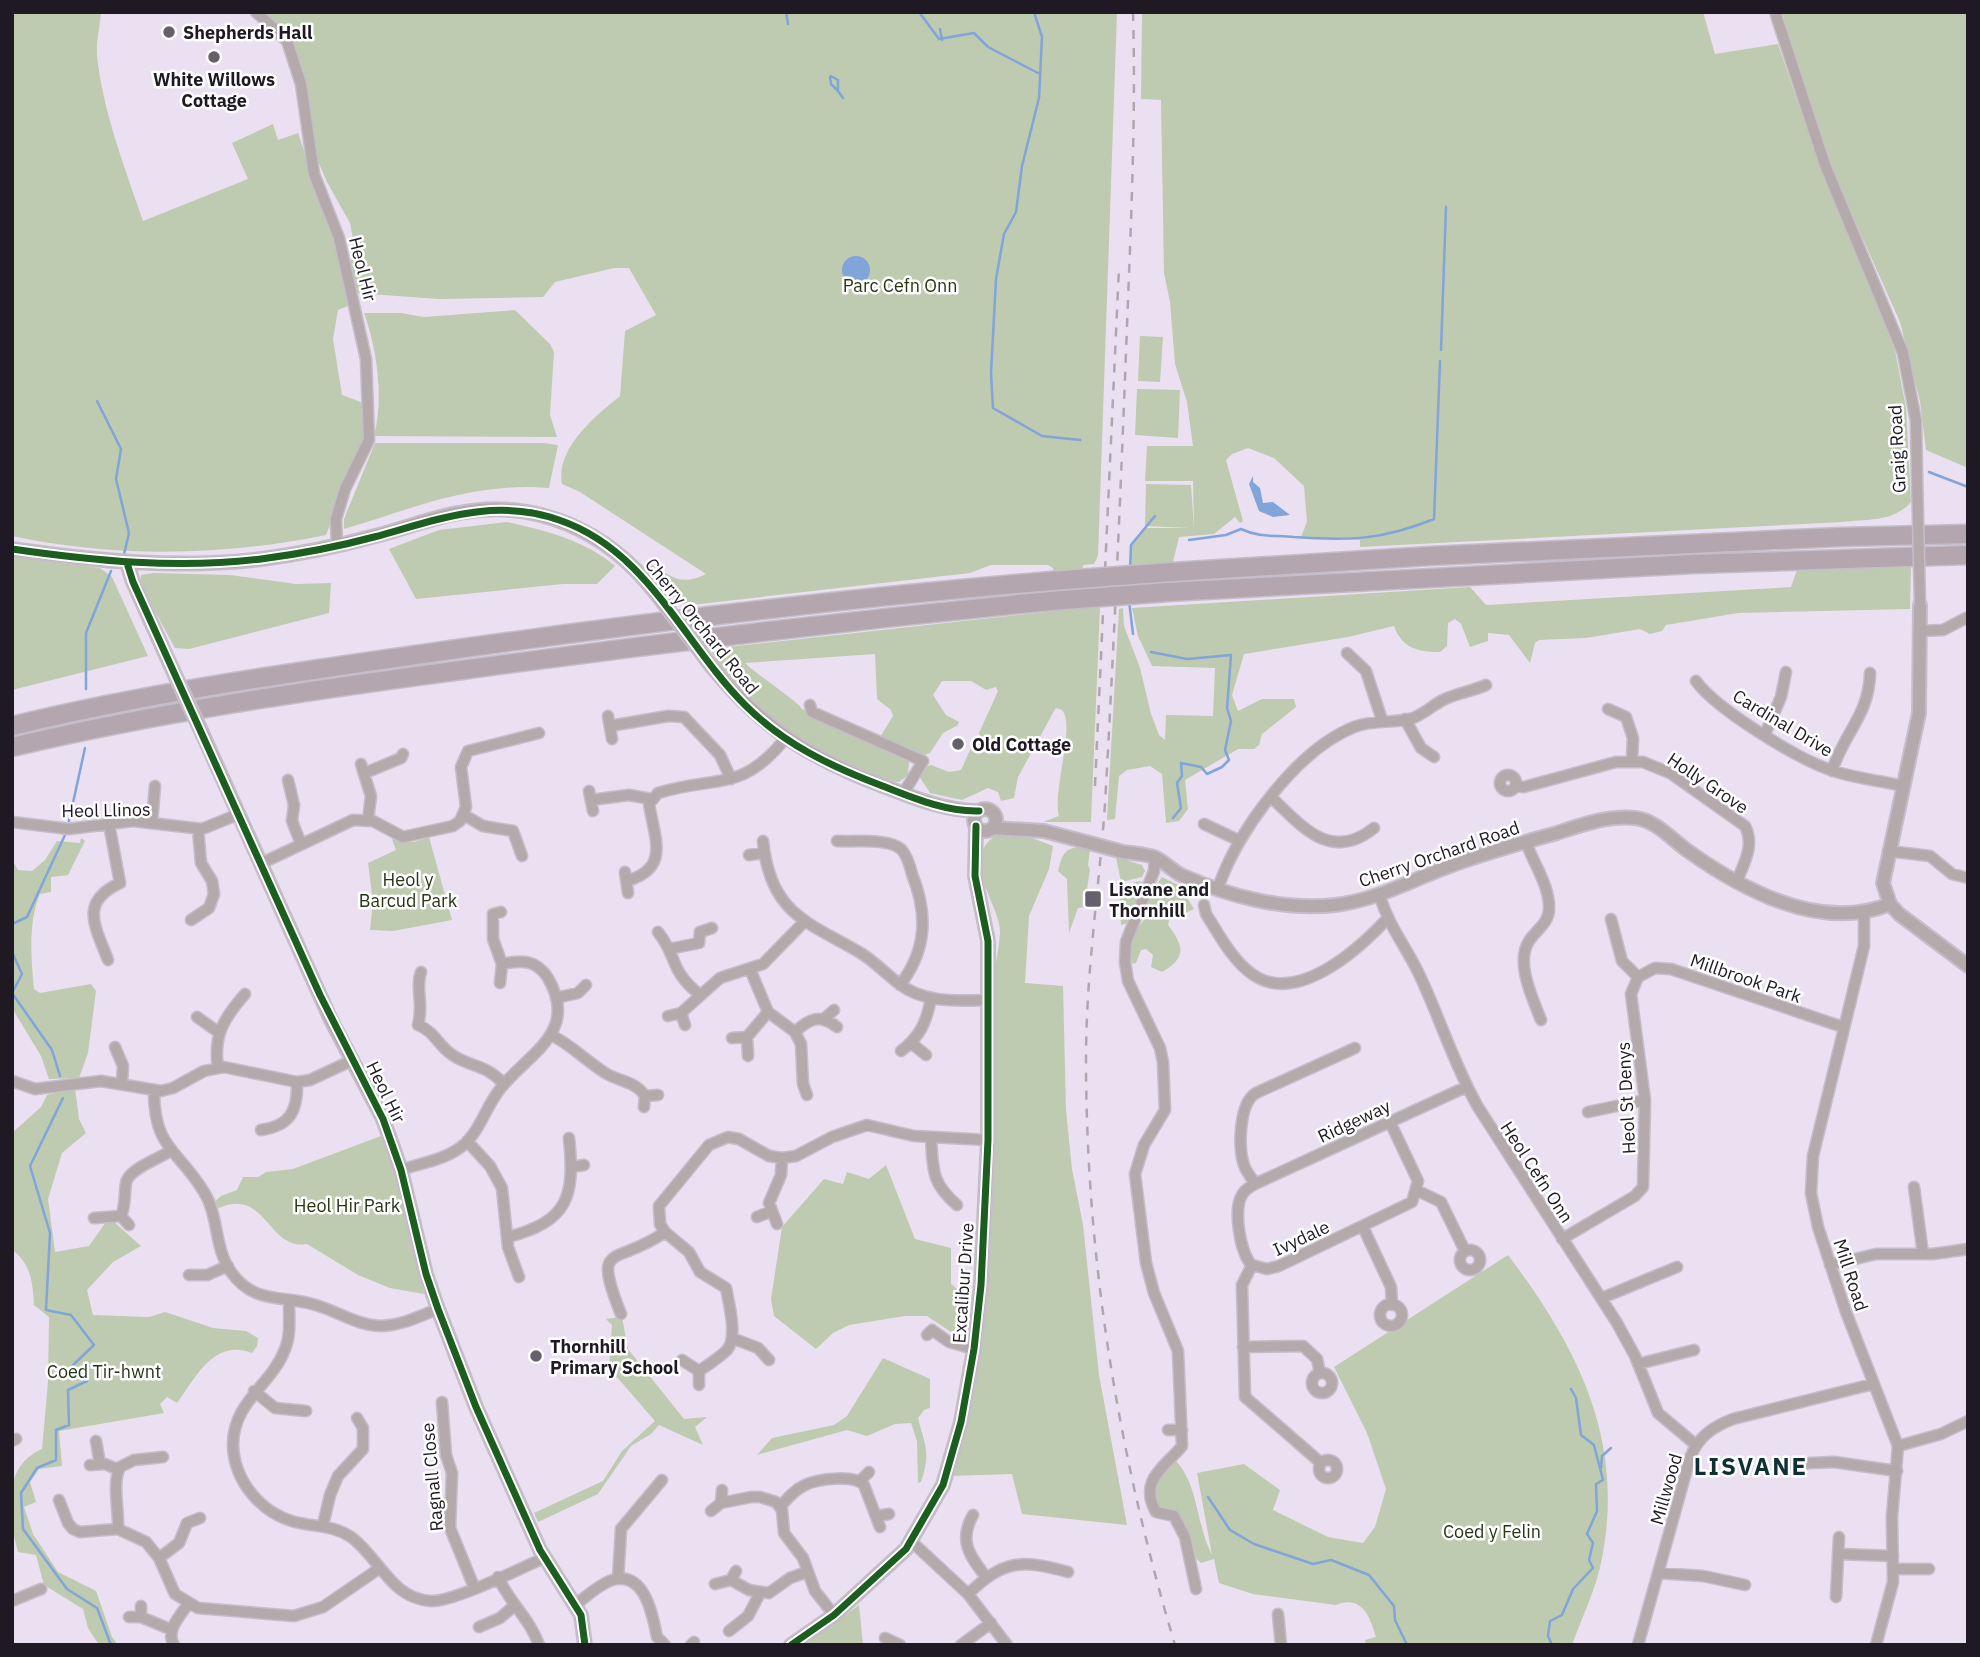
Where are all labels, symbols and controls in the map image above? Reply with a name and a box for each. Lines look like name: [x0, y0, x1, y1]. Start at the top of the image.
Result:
place label: Shepherds Hall: [183, 21, 313, 44]
marker: Shepherds Hall: [161, 24, 177, 40]
marker: White Willows Cottage: [206, 49, 222, 65]
place label: White Willows Cottage: [153, 68, 275, 112]
street label: Heol Hir: [344, 234, 382, 304]
park label: Parc Cefn Onn: [843, 274, 957, 297]
street label: Graig Road: [1883, 404, 1911, 494]
street label: Cherry Orchard Road: [640, 553, 764, 699]
street label: Cardinal Drive: [1729, 684, 1837, 762]
place label: Old Cottage: [972, 733, 1071, 756]
marker: Old Cottage: [950, 736, 966, 752]
street label: Holly Grove: [1663, 747, 1753, 819]
street label: Heol Llinos: [61, 798, 151, 822]
street label: Cherry Orchard Road: [1356, 816, 1522, 892]
park label: Heol y Barcud Park: [359, 868, 458, 912]
place label: Lisvane and Thornhill: [1109, 878, 1209, 922]
marker: Lisvane and Thornhill: [1083, 889, 1103, 909]
street label: Millbrook Park: [1687, 948, 1805, 1008]
street label: Heol St Denys: [1612, 1041, 1640, 1155]
street label: Heol Hir: [361, 1057, 411, 1127]
street label: Ridgeway: [1314, 1094, 1394, 1148]
street label: Heol Cefn Onn: [1496, 1117, 1578, 1227]
park label: Heol Hir Park: [294, 1194, 401, 1217]
street label: Ivydale: [1269, 1215, 1333, 1261]
street label: Excalibur Drive: [947, 1222, 979, 1344]
street label: Mill Road: [1829, 1236, 1873, 1314]
place label: Thornhill Primary School: [550, 1335, 679, 1379]
marker: Thornhill Primary School: [528, 1348, 544, 1364]
park label: Coed Tir-hwnt: [47, 1360, 161, 1383]
street label: Ragnall Close: [416, 1422, 448, 1532]
district label: LISVANE: [1694, 1450, 1808, 1482]
street label: Millwood: [1645, 1451, 1687, 1527]
park label: Coed y Felin: [1443, 1520, 1541, 1543]

